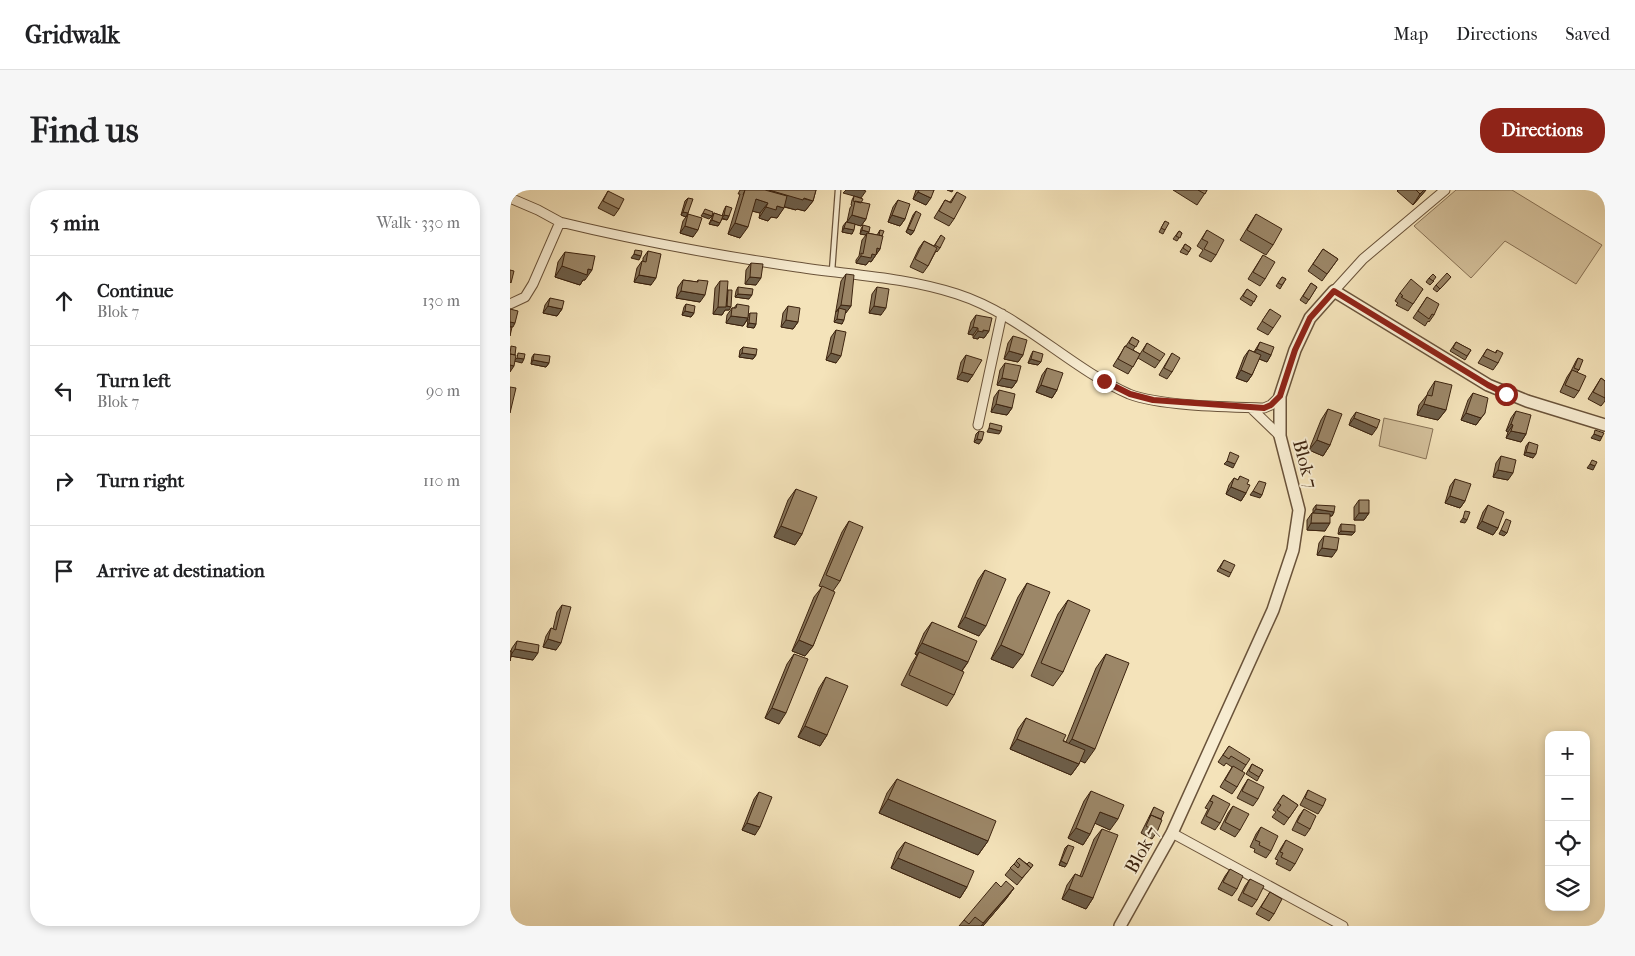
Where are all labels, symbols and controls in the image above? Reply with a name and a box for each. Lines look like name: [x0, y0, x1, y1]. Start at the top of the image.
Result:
text: Gridwalk: [25, 21, 120, 49]
text: Map: [1394, 24, 1428, 45]
text: Directions: [1456, 24, 1537, 45]
text: Saved: [1565, 24, 1610, 45]
button: Directions: [1480, 108, 1605, 153]
text: Find us: [30, 110, 139, 151]
text: 5 min: [50, 211, 99, 235]
text: Walk · 330 m: [377, 213, 460, 232]
text: Continue: [97, 280, 173, 302]
icon: ahead: [50, 287, 78, 315]
text: 130 m: [422, 291, 460, 310]
text: Blok 7: [97, 302, 139, 321]
text: Turn left: [97, 370, 171, 392]
route end: [1093, 370, 1116, 393]
icon: left: [50, 377, 78, 405]
text: 90 m: [426, 381, 460, 400]
route start: [1495, 383, 1518, 406]
text: Blok 7: [97, 392, 139, 411]
street label: Blok 7: [1288, 437, 1322, 491]
icon: right: [50, 467, 78, 495]
text: Turn right: [97, 470, 184, 492]
text: 110 m: [423, 471, 460, 490]
icon: arrive: [50, 557, 78, 585]
text: Arrive at destination: [97, 560, 265, 582]
map controls: [1545, 731, 1590, 911]
button: +: [1545, 731, 1590, 776]
button: −: [1545, 776, 1590, 821]
button: locate: [1545, 821, 1590, 866]
street label: Blok 7: [1120, 823, 1164, 877]
button: layers: [1545, 866, 1590, 911]

